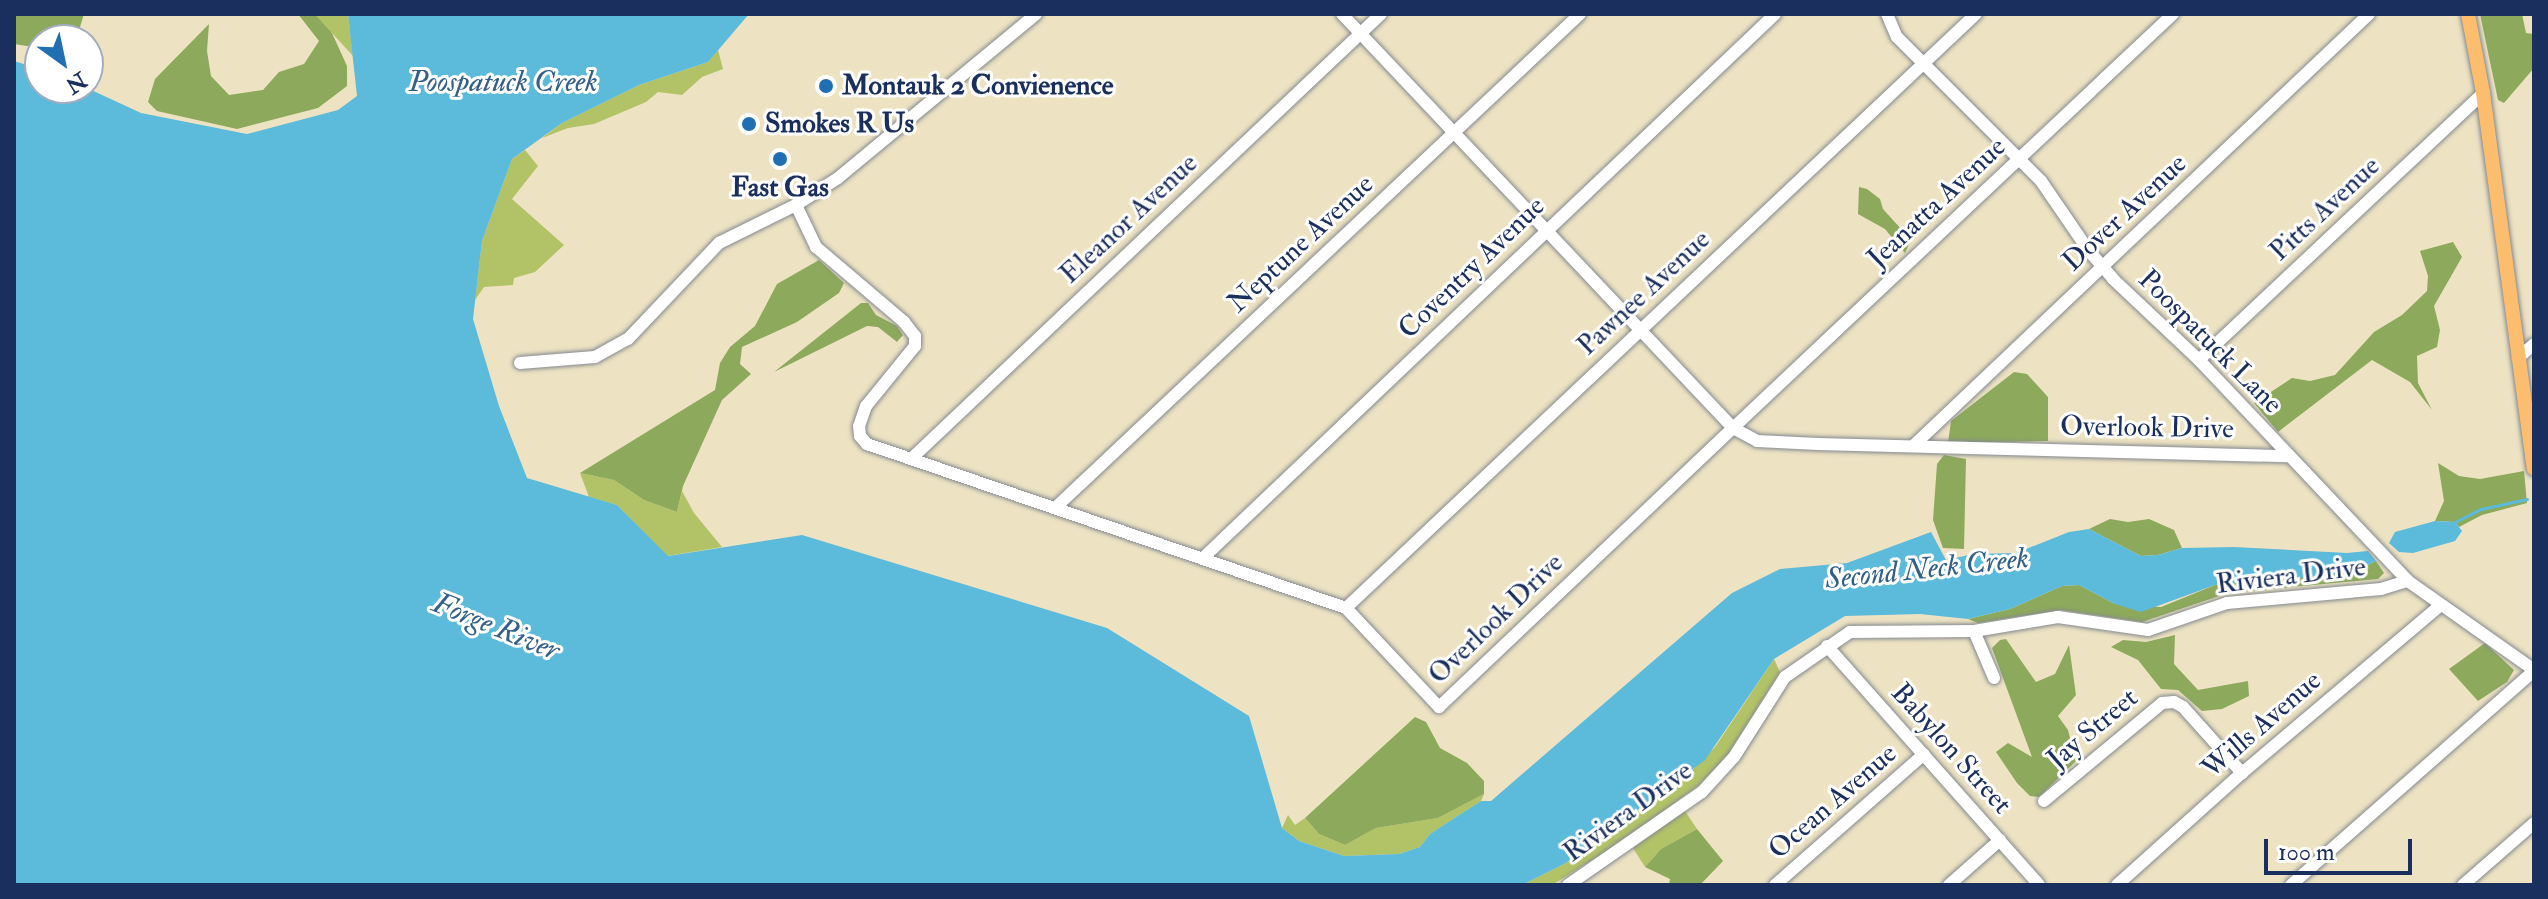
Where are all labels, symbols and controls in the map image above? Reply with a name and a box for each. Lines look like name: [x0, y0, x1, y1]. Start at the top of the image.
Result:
north arrow: [24, 24, 104, 104]
water label: Poospatuck Creek: [408, 64, 598, 100]
text: N: [60, 65, 92, 100]
place label: Montauk 2 Convienence: [842, 69, 1113, 103]
marker: Montauk 2 Convienence: [817, 77, 835, 95]
place label: Smokes R Us: [765, 107, 914, 141]
marker: Smokes R Us: [740, 115, 758, 133]
street label: Jeanatta Avenue: [1861, 130, 2013, 276]
street label: Eleanor Avenue: [1053, 147, 1205, 291]
street label: Dover Avenue: [2056, 147, 2194, 279]
marker: Fast Gas: [771, 150, 789, 168]
street label: Pitts Avenue: [2263, 150, 2387, 268]
street label: Neptune Avenue: [1221, 168, 1381, 320]
place label: Fast Gas: [731, 171, 829, 205]
street label: Coventry Avenue: [1392, 190, 1552, 346]
street label: Pawnee Avenue: [1571, 223, 1717, 363]
street label: Poospatuck Lane: [2131, 263, 2289, 421]
street label: Overlook Drive: [2060, 410, 2234, 446]
water label: Second Neck Creek: [1823, 540, 2031, 598]
street label: Overlook Drive: [1422, 547, 1570, 691]
street label: Riviera Drive: [2214, 550, 2368, 602]
water label: Forge River: [427, 585, 565, 669]
street label: Wills Avenue: [2196, 664, 2328, 786]
street label: Babylon Street: [1884, 677, 2018, 821]
street label: Jay Street: [2041, 682, 2145, 776]
street label: Ocean Avenue: [1762, 737, 1904, 867]
street label: Riviera Drive: [1557, 754, 1699, 870]
scale bar: [2268, 823, 2416, 873]
text: 100 m: [2278, 837, 2335, 868]

